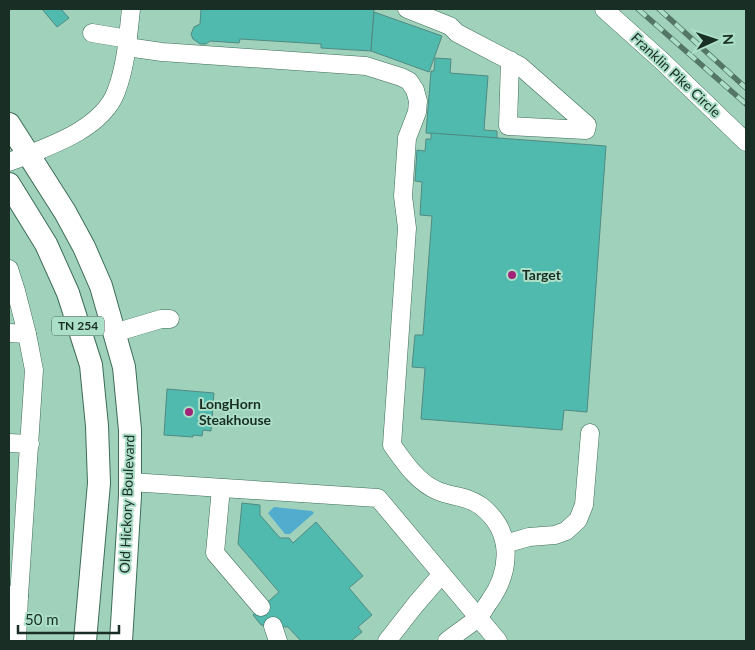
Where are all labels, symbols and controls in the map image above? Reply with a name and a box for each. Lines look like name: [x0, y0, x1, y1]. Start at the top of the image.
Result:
north arrow: [690, 15, 740, 65]
street label: Franklin Pike Circle: [628, 29, 725, 121]
text: N: [720, 33, 737, 45]
place label: Target: [522, 266, 562, 283]
marker: Target: [506, 269, 518, 281]
road number: TN 254: [52, 316, 104, 336]
place label: LongHorn Steakhouse: [199, 395, 272, 428]
marker: LongHorn Steakhouse: [183, 406, 195, 418]
street label: Old Hickory Boulevard: [116, 434, 137, 574]
scale bar: [18, 602, 119, 634]
text: 50 m: [25, 610, 59, 628]

